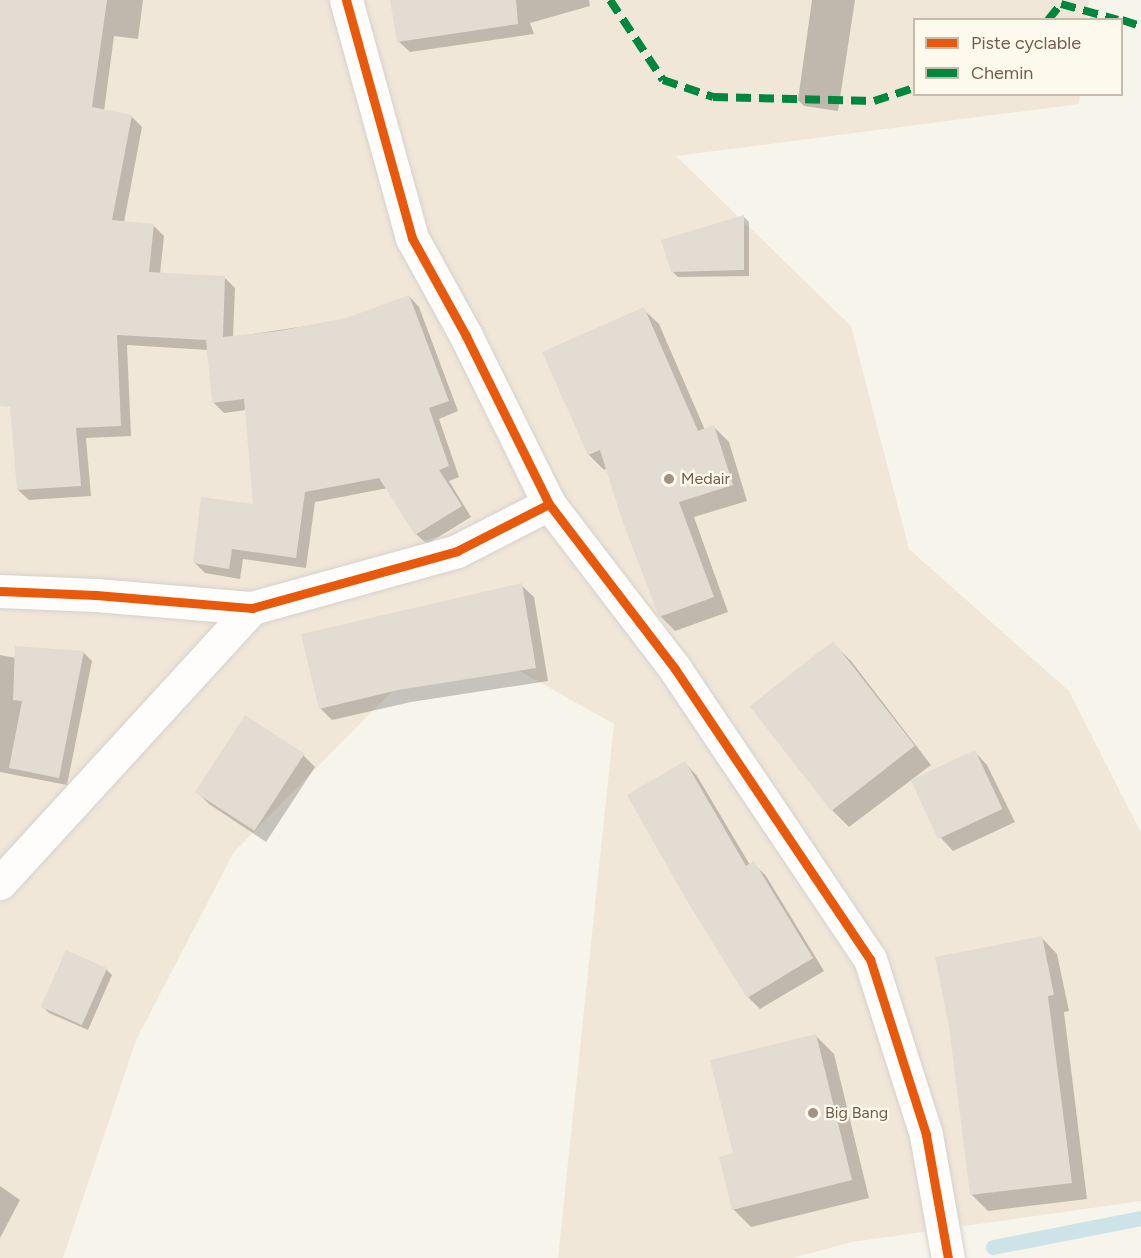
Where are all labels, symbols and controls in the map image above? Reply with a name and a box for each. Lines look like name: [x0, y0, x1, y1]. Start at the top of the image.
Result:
legend: [913, 18, 1123, 96]
text: Piste cyclable: [971, 32, 1081, 54]
text: Chemin: [971, 62, 1033, 84]
place label: Medair: [681, 469, 730, 489]
marker: Medair: [662, 472, 676, 486]
place label: Big Bang: [825, 1103, 888, 1123]
marker: Big Bang: [806, 1106, 820, 1120]

